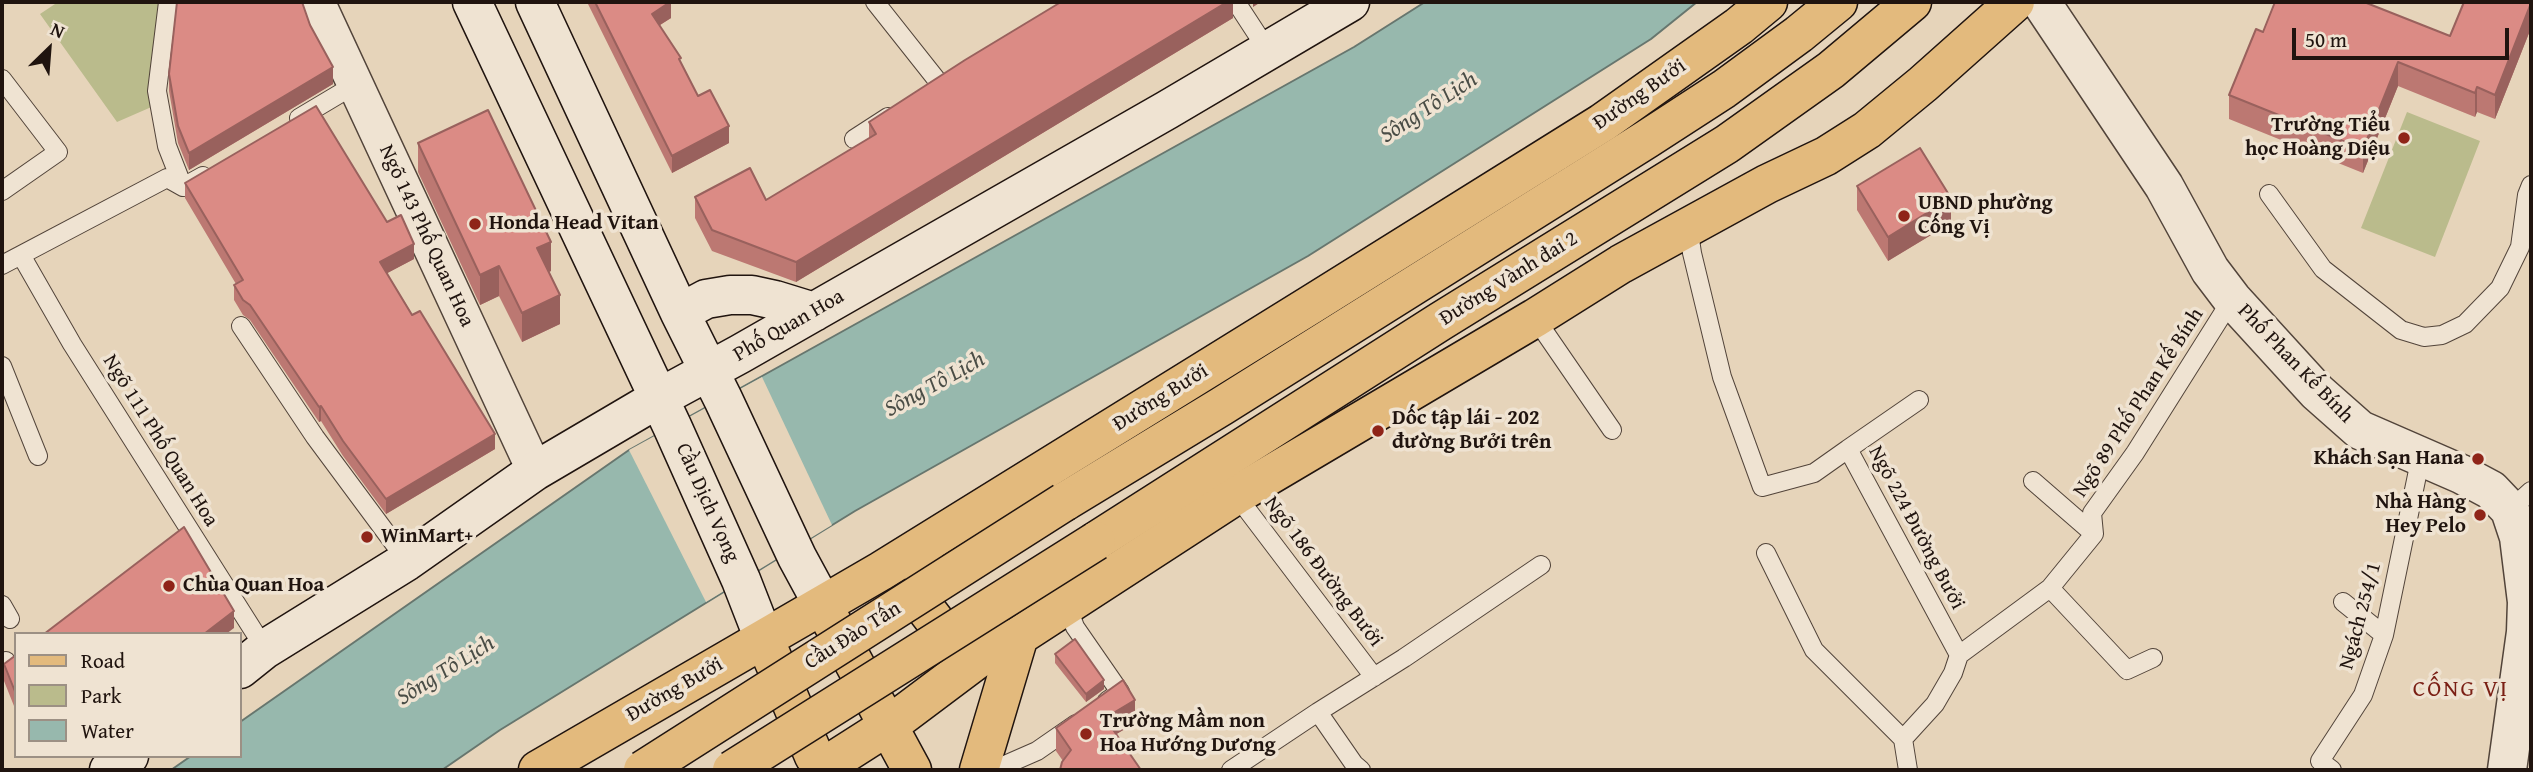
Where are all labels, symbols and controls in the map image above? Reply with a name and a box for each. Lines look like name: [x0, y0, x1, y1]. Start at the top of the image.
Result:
north arrow: [14, 14, 84, 84]
scale bar: [2295, 14, 2512, 58]
text: N: [46, 15, 70, 45]
text: 50 m: [2305, 24, 2347, 55]
street label: Đường Bưởi: [1589, 54, 1691, 136]
water label: Sông Tô Lịch: [1375, 66, 1483, 150]
place label: Trường Tiểu học Hoàng Diệu: [2245, 113, 2390, 163]
marker: Trường Tiểu học Hoàng Diệu: [2396, 130, 2412, 146]
street label: Ngõ 143 Phố Quan Hoa: [373, 141, 479, 331]
place label: UBND phường Cống Vị: [1918, 191, 2053, 241]
marker: UBND phường Cống Vị: [1896, 208, 1912, 224]
place label: Honda Head Vitan: [489, 211, 659, 237]
marker: Honda Head Vitan: [467, 216, 483, 232]
street label: Đường Vành đai 2: [1435, 226, 1583, 332]
street label: Phố Quan Hoa: [729, 284, 849, 368]
street label: Phố Phan Kế Bính: [2232, 299, 2358, 429]
street label: Ngõ 89 Phố Phan Kế Bính: [2068, 304, 2210, 502]
water label: Sông Tô Lịch: [880, 346, 990, 424]
street label: Ngõ 111 Phố Quan Hoa: [97, 350, 223, 532]
street label: Đường Bưởi: [1109, 359, 1213, 437]
place label: Dốc tập lái - 202 đường Bưởi trên: [1392, 406, 1551, 456]
marker: Dốc tập lái - 202 đường Bưởi trên: [1370, 423, 1386, 439]
street label: Cầu Dịch Vọng: [669, 439, 745, 567]
street label: Ngõ 224 Đường Bưởi: [1862, 442, 1970, 614]
place label: Khách Sạn Hana: [2314, 446, 2464, 472]
marker: Khách Sạn Hana: [2470, 451, 2486, 467]
place label: Nhà Hàng Hey Pelo: [2375, 490, 2466, 540]
street label: Ngõ 186 Đường Bưởi: [1258, 492, 1388, 652]
marker: Nhà Hàng Hey Pelo: [2472, 507, 2488, 523]
place label: WinMart+: [381, 524, 473, 550]
marker: WinMart+: [359, 529, 375, 545]
street label: Ngách 254/1: [2335, 560, 2387, 672]
place label: Chùa Quan Hoa: [183, 573, 324, 599]
marker: Chùa Quan Hoa: [161, 578, 177, 594]
street label: Cầu Đào Tấn: [800, 596, 906, 676]
water label: Sông Tô Lịch: [392, 630, 500, 712]
legend: [14, 632, 242, 758]
text: Road: [81, 645, 125, 676]
street label: Đường Bưởi: [622, 652, 728, 728]
district label: CỐNG VỊ: [2414, 676, 2508, 704]
text: Park: [81, 680, 122, 711]
place label: Trường Mầm non Hoa Hướng Dương: [1100, 709, 1276, 759]
text: Water: [81, 715, 134, 746]
marker: Trường Mầm non Hoa Hướng Dương: [1078, 726, 1094, 742]

